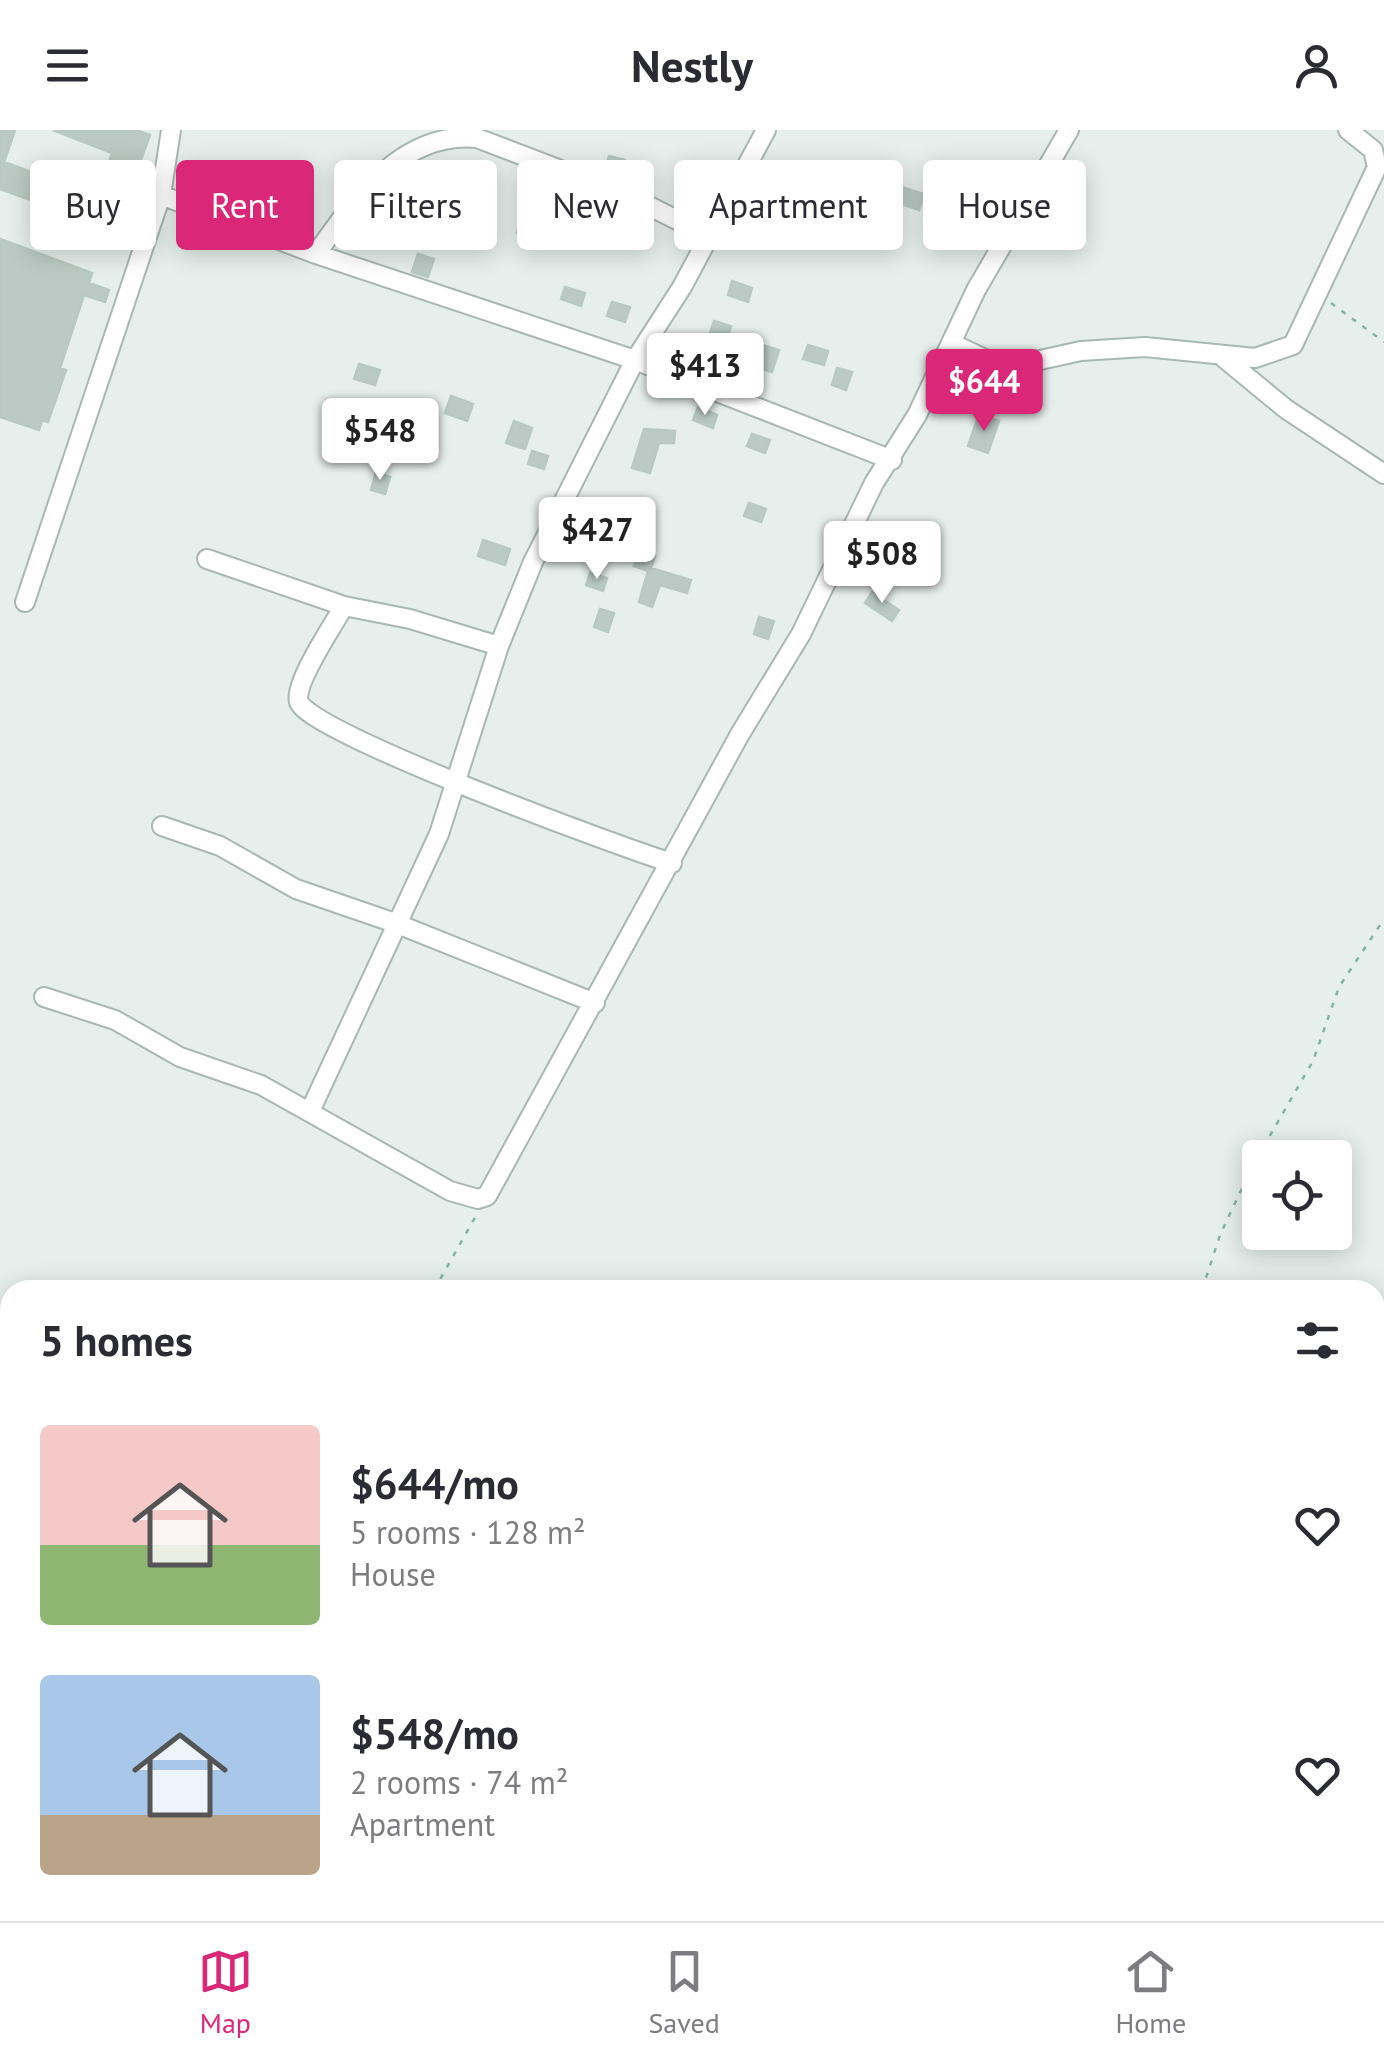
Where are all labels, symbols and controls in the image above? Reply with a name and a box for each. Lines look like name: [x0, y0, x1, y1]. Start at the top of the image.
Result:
text: Nestly: [631, 36, 753, 94]
icon: menu: [40, 38, 95, 93]
icon: person: [1289, 38, 1344, 93]
chip: Buy: [30, 160, 156, 250]
chip: Rent: [176, 160, 314, 250]
chip: Filters: [334, 160, 497, 250]
chip: New: [517, 160, 654, 250]
chip: Apartment: [674, 160, 903, 250]
chip: House: [923, 160, 1086, 250]
pin: $413: [646, 333, 764, 418]
text: $413: [669, 344, 741, 386]
pin: $644: [925, 349, 1043, 434]
text: $644: [948, 360, 1020, 402]
pin: $548: [321, 398, 439, 483]
text: $548: [344, 409, 416, 451]
pin: $427: [538, 497, 656, 582]
text: $427: [561, 508, 633, 550]
pin: $508: [823, 521, 941, 606]
text: $508: [846, 532, 918, 574]
map controls: [1242, 1140, 1352, 1250]
button: locate: [1242, 1140, 1352, 1250]
text: 5 homes: [40, 1313, 193, 1368]
icon: filters: [1290, 1313, 1345, 1368]
text: $644/mo: [350, 1456, 519, 1511]
icon: home: [120, 1465, 240, 1585]
icon: heart: [1290, 1498, 1345, 1553]
text: 5 rooms · 128 m²: [350, 1511, 586, 1553]
text: House: [350, 1553, 436, 1595]
text: $548/mo: [350, 1706, 519, 1761]
icon: home: [120, 1715, 240, 1835]
icon: heart: [1290, 1748, 1345, 1803]
text: 2 rooms · 74 m²: [350, 1761, 568, 1803]
text: Apartment: [350, 1803, 495, 1845]
tab: Map: [198, 1944, 253, 2041]
tab: Saved: [648, 1944, 720, 2041]
tab: Home: [1115, 1944, 1186, 2041]

